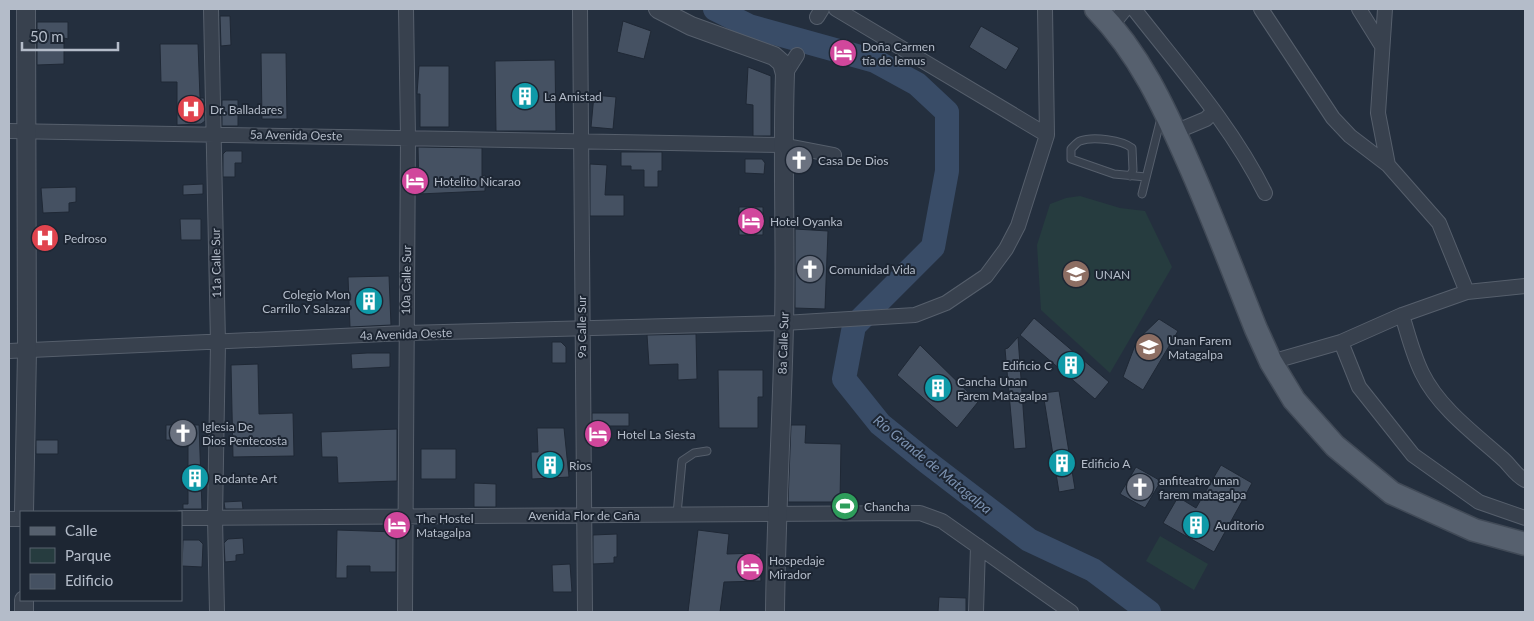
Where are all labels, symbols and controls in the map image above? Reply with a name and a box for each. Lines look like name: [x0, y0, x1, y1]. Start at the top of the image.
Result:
scale bar: [22, 20, 119, 52]
text: 50 m: [30, 27, 64, 45]
hotel icon: Doña Carmen tía de lemus: [828, 38, 858, 68]
place label: Doña Carmen tía de lemus: [862, 39, 935, 68]
building icon: La Amistad: [510, 81, 540, 111]
place label: La Amistad: [544, 89, 602, 104]
hospital icon: Dr. Balladares: [176, 94, 206, 124]
place label: Dr. Balladares: [210, 102, 282, 117]
street label: 5a Avenida Oeste: [250, 127, 342, 143]
church icon: Casa De Dios: [784, 145, 814, 175]
place label: Casa De Dios: [818, 153, 889, 168]
hotel icon: Hotelito Nicarao: [400, 166, 430, 196]
place label: Hotelito Nicarao: [434, 174, 521, 189]
hotel icon: Hotel Oyanka: [736, 206, 766, 236]
place label: Hotel Oyanka: [770, 214, 843, 229]
hospital icon: Pedroso: [30, 223, 60, 253]
street label: 11a Calle Sur: [208, 228, 224, 298]
place label: Pedroso: [64, 231, 107, 246]
street label: 10a Calle Sur: [398, 245, 414, 315]
church icon: Comunidad Vida: [795, 254, 825, 284]
school or university icon: UNAN: [1061, 259, 1091, 289]
place label: Comunidad Vida: [829, 262, 916, 277]
place label: UNAN: [1095, 267, 1130, 282]
building icon: Colegio Mon Carrillo Y Salazar: [354, 286, 384, 316]
place label: Colegio Mon Carrillo Y Salazar: [262, 287, 351, 316]
street label: 9a Calle Sur: [574, 295, 589, 358]
street label: 8a Calle Sur: [774, 311, 792, 374]
street label: 4a Avenida Oeste: [359, 325, 453, 343]
school or university icon: Unan Farem Matagalpa: [1134, 332, 1164, 362]
place label: Unan Farem Matagalpa: [1168, 333, 1231, 362]
building icon: Edificio C: [1056, 350, 1086, 380]
place label: Edificio C: [1002, 358, 1052, 373]
building icon: Cancha Unan Farem Matagalpa: [923, 373, 953, 403]
place label: Cancha Unan Farem Matagalpa: [957, 374, 1047, 403]
water label: Río Grande de Matagalpa: [870, 411, 996, 517]
church icon: Iglesia De Dios Pentecosta: [168, 418, 198, 448]
place label: Iglesia De Dios Pentecosta: [202, 419, 287, 448]
hotel icon: Hotel La Siesta: [583, 419, 613, 449]
place label: Hotel La Siesta: [617, 427, 696, 442]
building icon: Edificio A: [1047, 448, 1077, 478]
building icon: Rios: [535, 450, 565, 480]
place label: Edificio A: [1081, 456, 1131, 471]
place label: Rios: [569, 458, 591, 473]
building icon: Rodante Art: [180, 463, 210, 493]
place label: Rodante Art: [214, 471, 278, 486]
church icon: anfiteatro unan farem matagalpa: [1125, 472, 1155, 502]
place label: anfiteatro unan farem matagalpa: [1159, 473, 1246, 502]
sports icon: Chancha: [830, 491, 860, 521]
place label: Chancha: [864, 499, 910, 514]
street label: Avenida Flor de Caña: [528, 508, 640, 523]
hotel icon: The Hostel Matagalpa: [382, 510, 412, 540]
building icon: Auditorio: [1181, 510, 1211, 540]
legend: [20, 511, 182, 601]
place label: The Hostel Matagalpa: [416, 511, 474, 540]
place label: Auditorio: [1215, 518, 1265, 533]
text: Calle: [65, 521, 98, 539]
text: Parque: [65, 546, 111, 564]
hotel icon: Hospedaje Mirador: [735, 552, 765, 582]
place label: Hospedaje Mirador: [769, 553, 825, 582]
text: Edificio: [65, 571, 113, 589]

